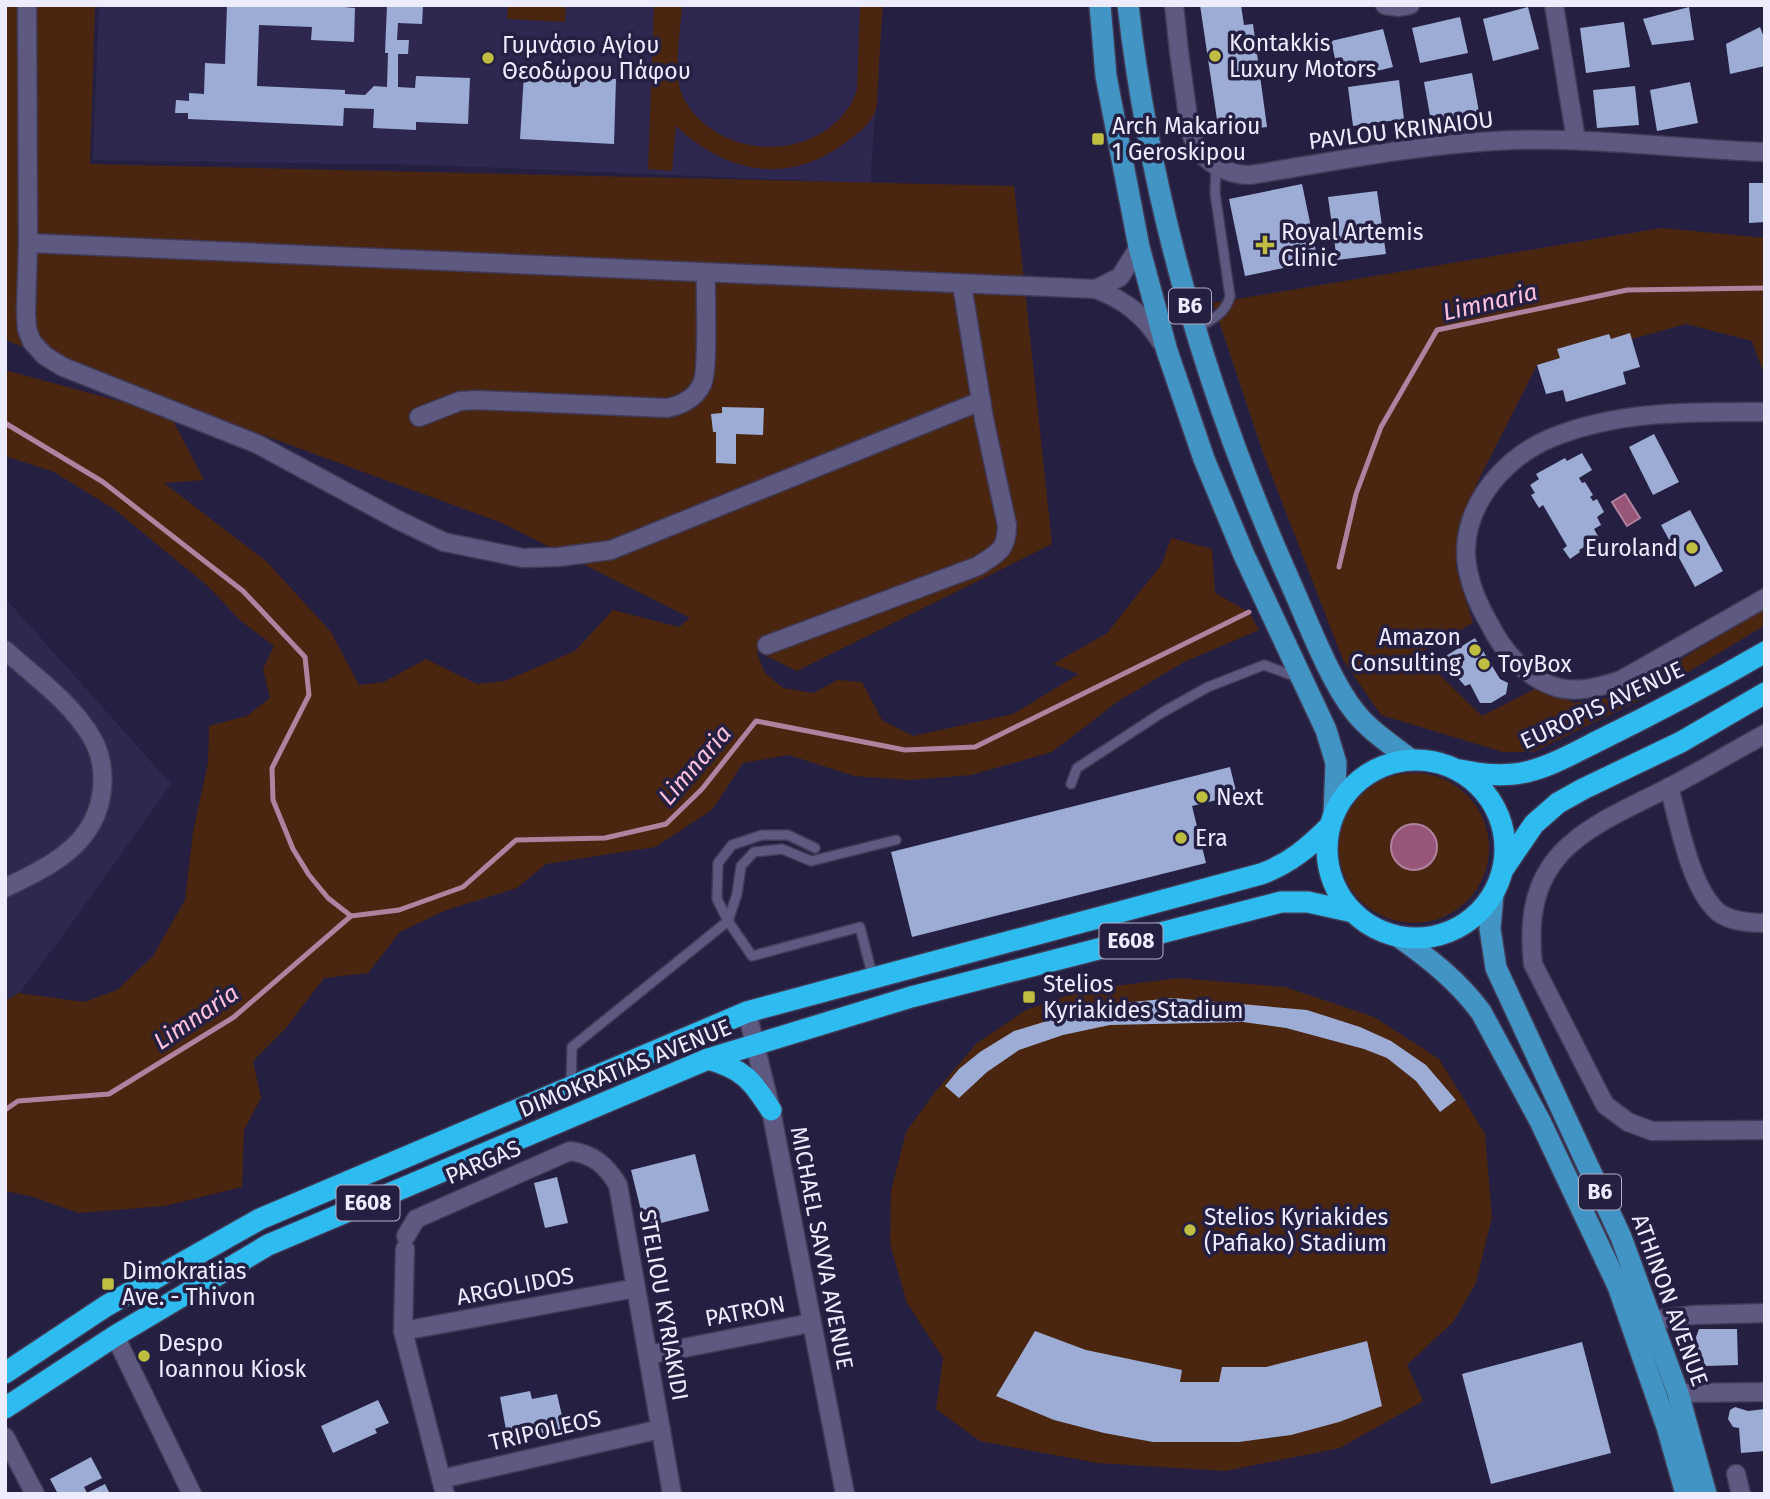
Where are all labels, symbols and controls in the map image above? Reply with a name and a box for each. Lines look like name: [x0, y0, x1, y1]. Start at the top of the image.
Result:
place label: Kontakkis Luxury Motors: [1229, 29, 1376, 83]
place label: Γυμνάσιο Αγίου Θεοδώρου Πάφου: [502, 31, 691, 85]
marker: Kontakkis Luxury Motors: [1207, 48, 1223, 64]
marker: Γυμνάσιο Αγίου Θεοδώρου Πάφου: [480, 50, 496, 66]
street label: PAVLOU KRINAIOU: [1307, 105, 1495, 155]
place label: Arch Makariou 1 Geroskipou: [1112, 112, 1260, 166]
marker: Arch Makariou 1 Geroskipou: [1090, 131, 1106, 147]
place label: Royal Artemis Clinic: [1281, 218, 1423, 272]
marker: Royal Artemis Clinic: [1255, 235, 1275, 255]
water label: Limnaria: [1440, 278, 1540, 326]
road number: B6: [1169, 288, 1211, 324]
place label: Euroland: [1585, 534, 1678, 562]
marker: Euroland: [1684, 540, 1700, 556]
place label: Amazon Consulting: [1351, 623, 1461, 677]
marker: Amazon Consulting: [1467, 642, 1483, 658]
place label: ToyBox: [1498, 650, 1572, 678]
street label: EUROPIS AVENUE: [1516, 655, 1688, 755]
marker: ToyBox: [1476, 656, 1492, 672]
water label: Limnaria: [653, 720, 737, 810]
place label: Next: [1216, 783, 1264, 811]
marker: Next: [1194, 789, 1210, 805]
place label: Era: [1195, 824, 1228, 852]
marker: Era: [1173, 830, 1189, 846]
road number: E608: [1100, 923, 1162, 958]
place label: Stelios Kyriakides Stadium: [1043, 970, 1243, 1024]
water label: Limnaria: [148, 979, 244, 1055]
marker: Stelios Kyriakides Stadium: [1021, 989, 1037, 1005]
street label: DIMOKRATIAS AVENUE: [515, 1013, 735, 1123]
street label: MICHAEL SAVVA AVENUE: [785, 1124, 859, 1372]
street label: PARGAS: [441, 1134, 525, 1190]
road number: B6: [1579, 1174, 1621, 1210]
road number: E608: [336, 1186, 400, 1220]
place label: Stelios Kyriakides (Pafiako) Stadium: [1204, 1203, 1388, 1257]
street label: STELIOU KYRIAKIDI: [633, 1207, 695, 1403]
street label: ATHINON AVENUE: [1626, 1210, 1714, 1390]
marker: Stelios Kyriakides (Pafiako) Stadium: [1182, 1222, 1198, 1238]
place label: Dimokratias Ave. - Thivon: [122, 1257, 256, 1311]
street label: ARGOLIDOS: [454, 1261, 576, 1311]
marker: Dimokratias Ave. - Thivon: [100, 1276, 116, 1292]
street label: PATRON: [702, 1290, 788, 1332]
place label: Despo Ioannou Kiosk: [158, 1329, 307, 1383]
marker: Despo Ioannou Kiosk: [136, 1348, 152, 1364]
street label: TRIPOLEOS: [486, 1404, 604, 1456]

